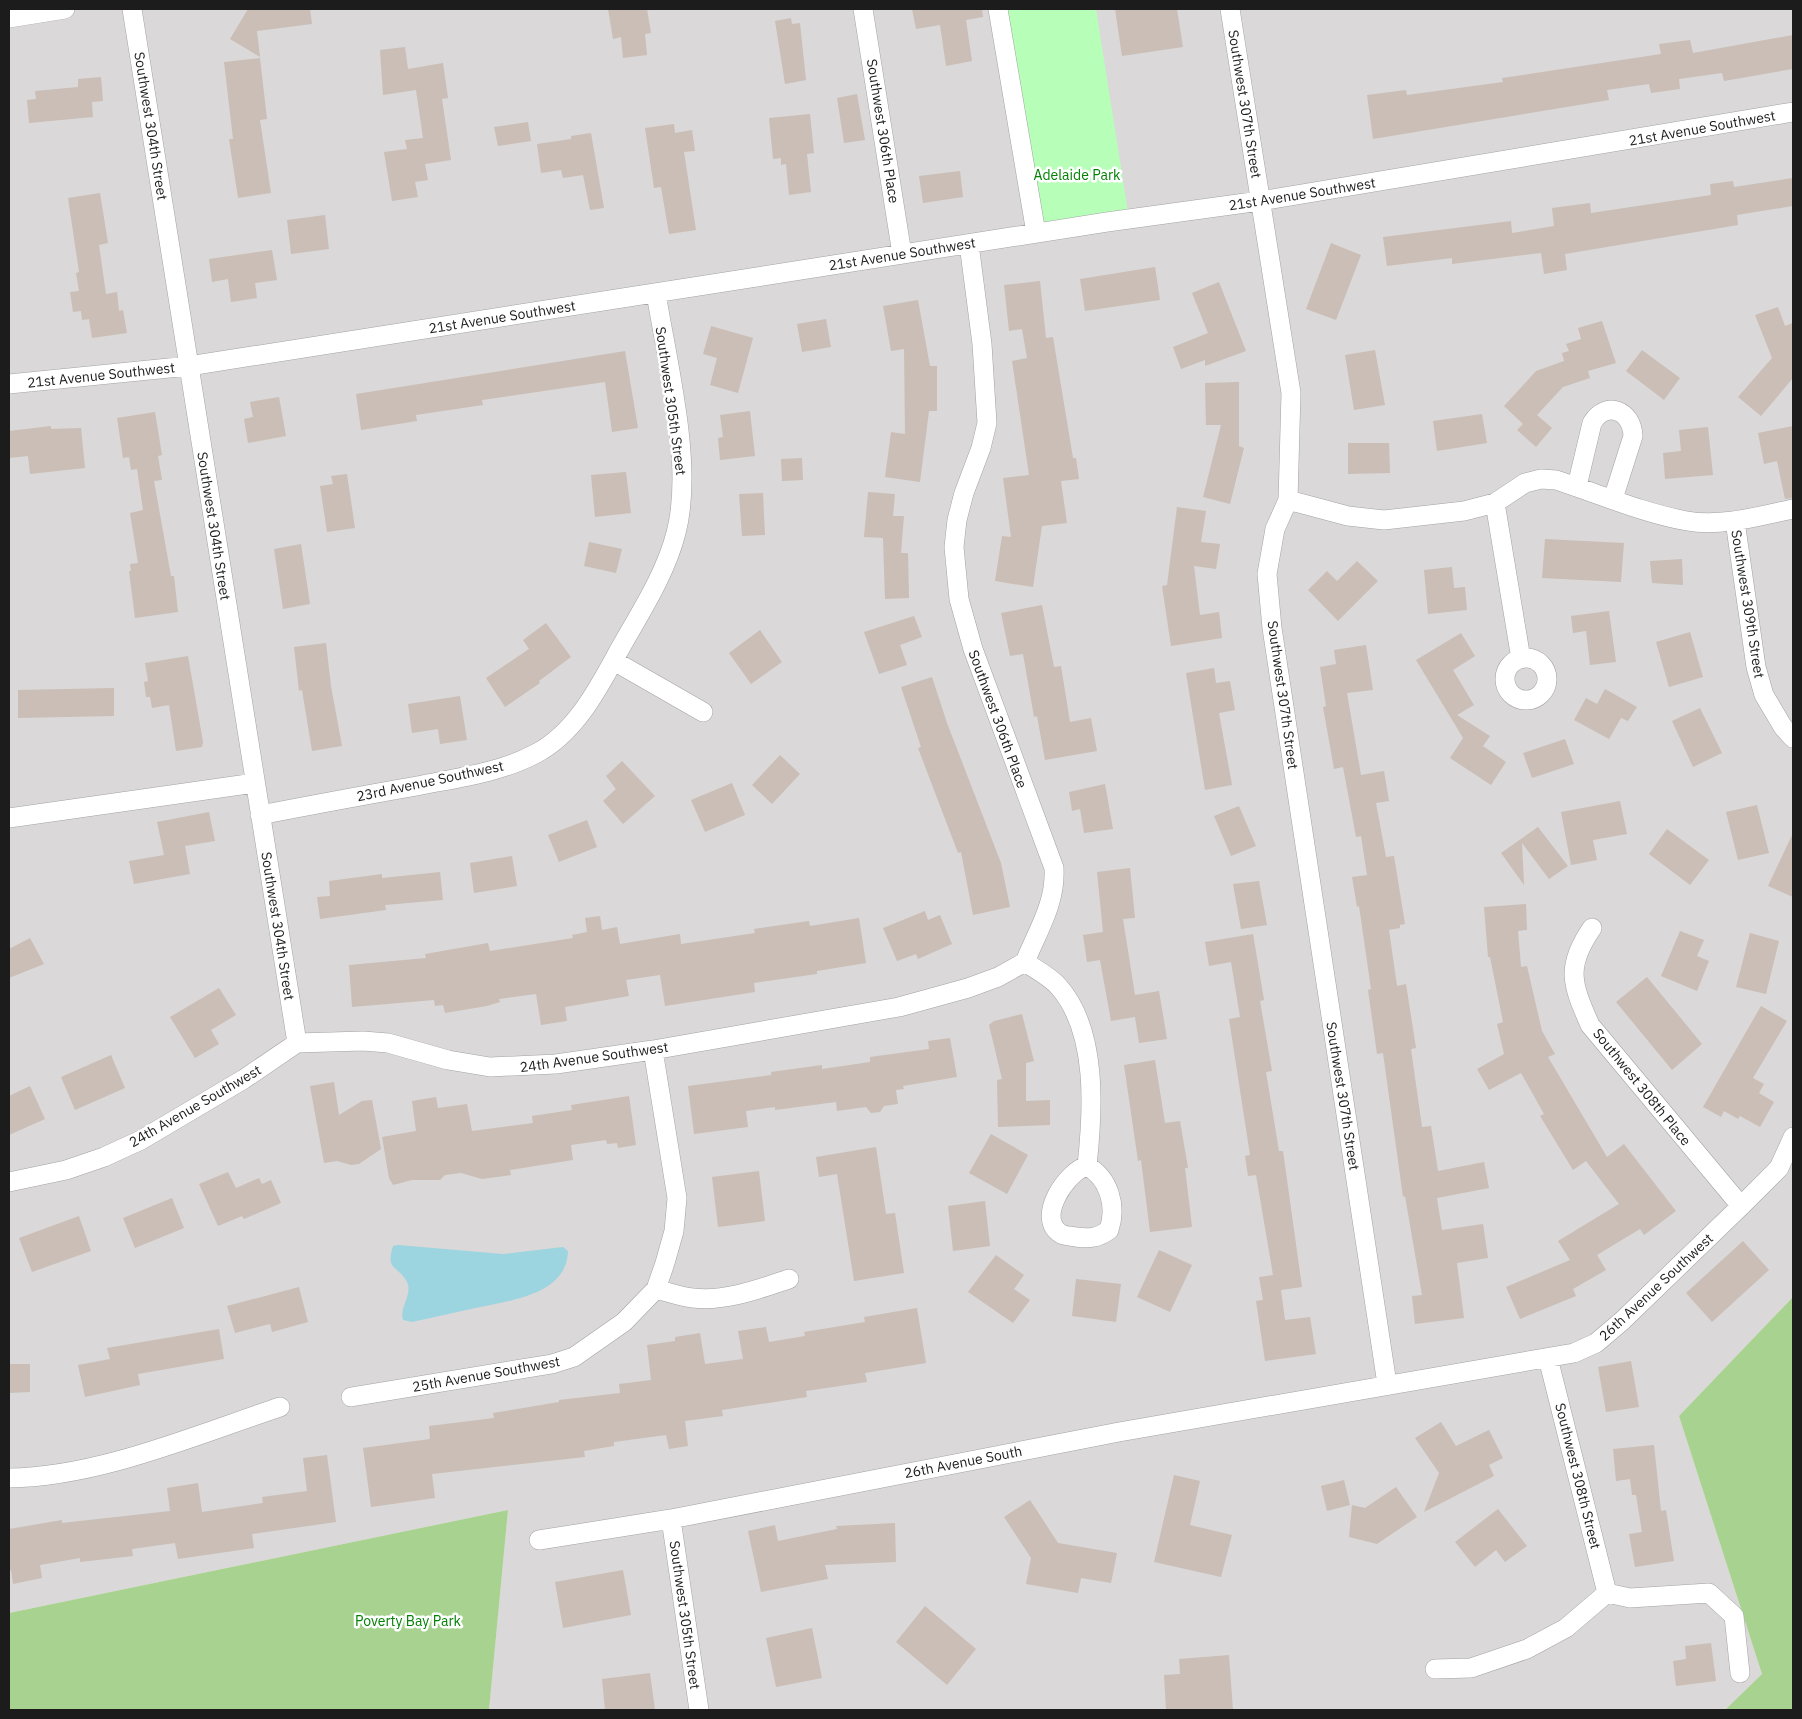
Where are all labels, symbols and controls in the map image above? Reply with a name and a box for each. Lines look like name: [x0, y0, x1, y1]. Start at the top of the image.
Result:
street label: Southwest 307th Street: [1224, 29, 1266, 179]
street label: Southwest 304th Street: [130, 51, 172, 201]
street label: Southwest 306th Place: [863, 58, 903, 205]
street label: 21st Avenue Southwest: [1627, 106, 1777, 150]
park label: Adelaide Park: [1033, 166, 1121, 184]
street label: 21st Avenue Southwest: [1227, 173, 1377, 215]
street label: 21st Avenue Southwest: [827, 233, 977, 275]
street label: 21st Avenue Southwest: [427, 296, 577, 338]
street label: Southwest 305th Street: [652, 326, 690, 477]
street label: 21st Avenue Southwest: [26, 358, 176, 392]
street label: Southwest 304th Street: [193, 451, 235, 601]
street label: Southwest 309th Street: [1727, 529, 1769, 679]
street label: Southwest 307th Street: [1264, 620, 1302, 771]
street label: Southwest 306th Place: [965, 647, 1031, 791]
street label: 23rd Avenue Southwest: [355, 757, 505, 805]
street label: Southwest 304th Street: [257, 851, 299, 1001]
street label: Southwest 307th Street: [1322, 1021, 1364, 1171]
street label: Southwest 308th Place: [1589, 1025, 1695, 1150]
street label: 24th Avenue Southwest: [519, 1038, 669, 1076]
street label: 24th Avenue Southwest: [126, 1061, 264, 1151]
street label: 26th Avenue Southwest: [1595, 1229, 1717, 1345]
street label: 25th Avenue Southwest: [411, 1352, 561, 1396]
street label: Southwest 308th Street: [1551, 1401, 1605, 1551]
street label: 26th Avenue South: [902, 1442, 1024, 1482]
street label: Southwest 305th Street: [666, 1540, 704, 1691]
park label: Poverty Bay Park: [355, 1612, 462, 1630]

